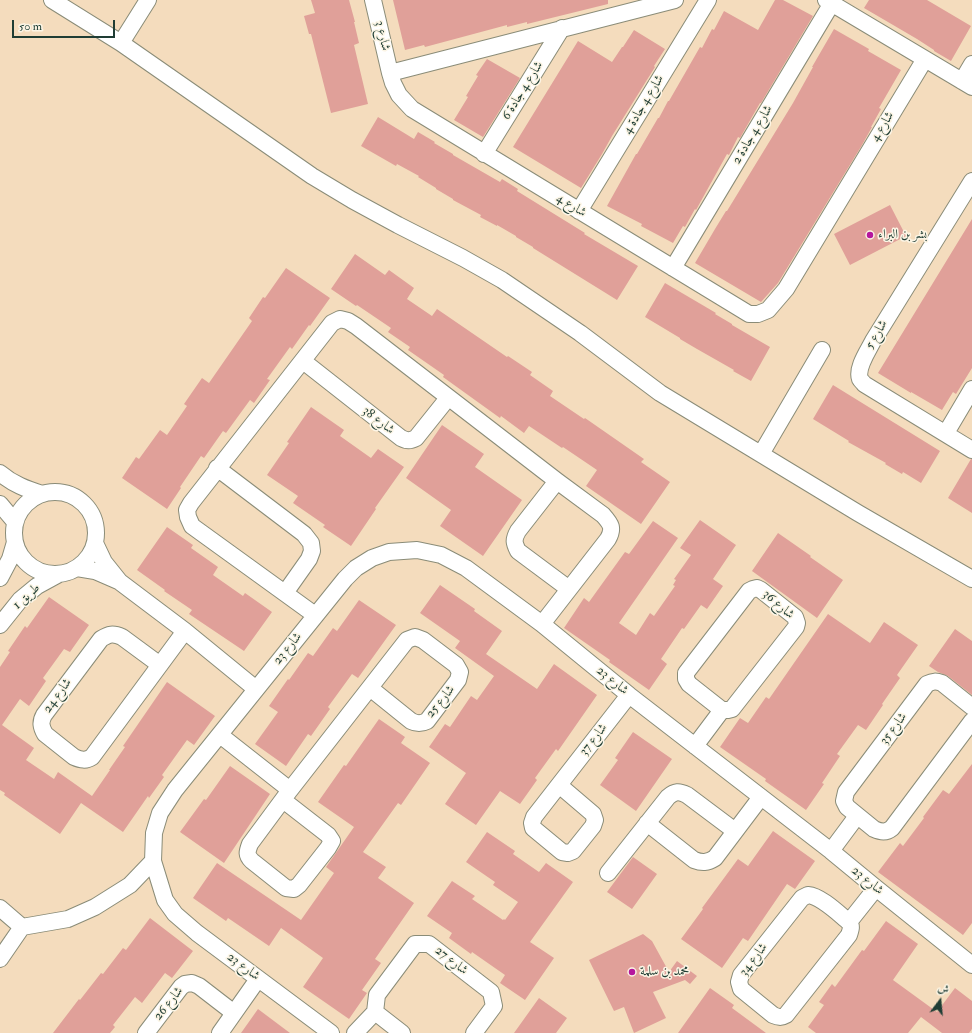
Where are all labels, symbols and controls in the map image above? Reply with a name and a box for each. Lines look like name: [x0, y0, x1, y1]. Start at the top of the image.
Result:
scale bar: [14, 12, 117, 38]
text: 50 m: [19, 19, 42, 34]
street label: شارع 3: [371, 19, 393, 53]
street label: شارع 4 جادة 6: [499, 59, 547, 123]
street label: شارع 4 جادة 4: [620, 73, 668, 137]
street label: شارع 4 جادة 2: [729, 103, 777, 167]
street label: شارع 4: [868, 109, 898, 145]
street label: شارع 4: [553, 191, 589, 221]
place label: بشر بن البراء: [878, 227, 927, 243]
marker: بشر بن البراء: [865, 230, 875, 240]
street label: شارع 5: [862, 318, 892, 352]
street label: شارع 38: [359, 404, 397, 438]
street label: طريق 1: [10, 581, 44, 613]
street label: شارع 36: [759, 587, 797, 623]
street label: شارع 23: [270, 630, 306, 668]
street label: شارع 23: [593, 663, 631, 699]
street label: شارع 24: [40, 676, 76, 716]
street label: شارع 25: [423, 682, 459, 722]
street label: شارع 35: [877, 710, 911, 748]
street label: شارع 37: [577, 721, 611, 759]
street label: شارع 23: [848, 863, 886, 899]
street label: شارع 34: [737, 940, 771, 980]
street label: شارع 27: [431, 943, 471, 979]
street label: شارع 23: [224, 950, 262, 984]
place label: محمد بن سلمة: [640, 964, 689, 980]
marker: محمد بن سلمة: [627, 967, 637, 977]
north arrow: [920, 981, 960, 1021]
text: ش: [936, 981, 950, 997]
street label: شارع 26: [151, 984, 187, 1024]

